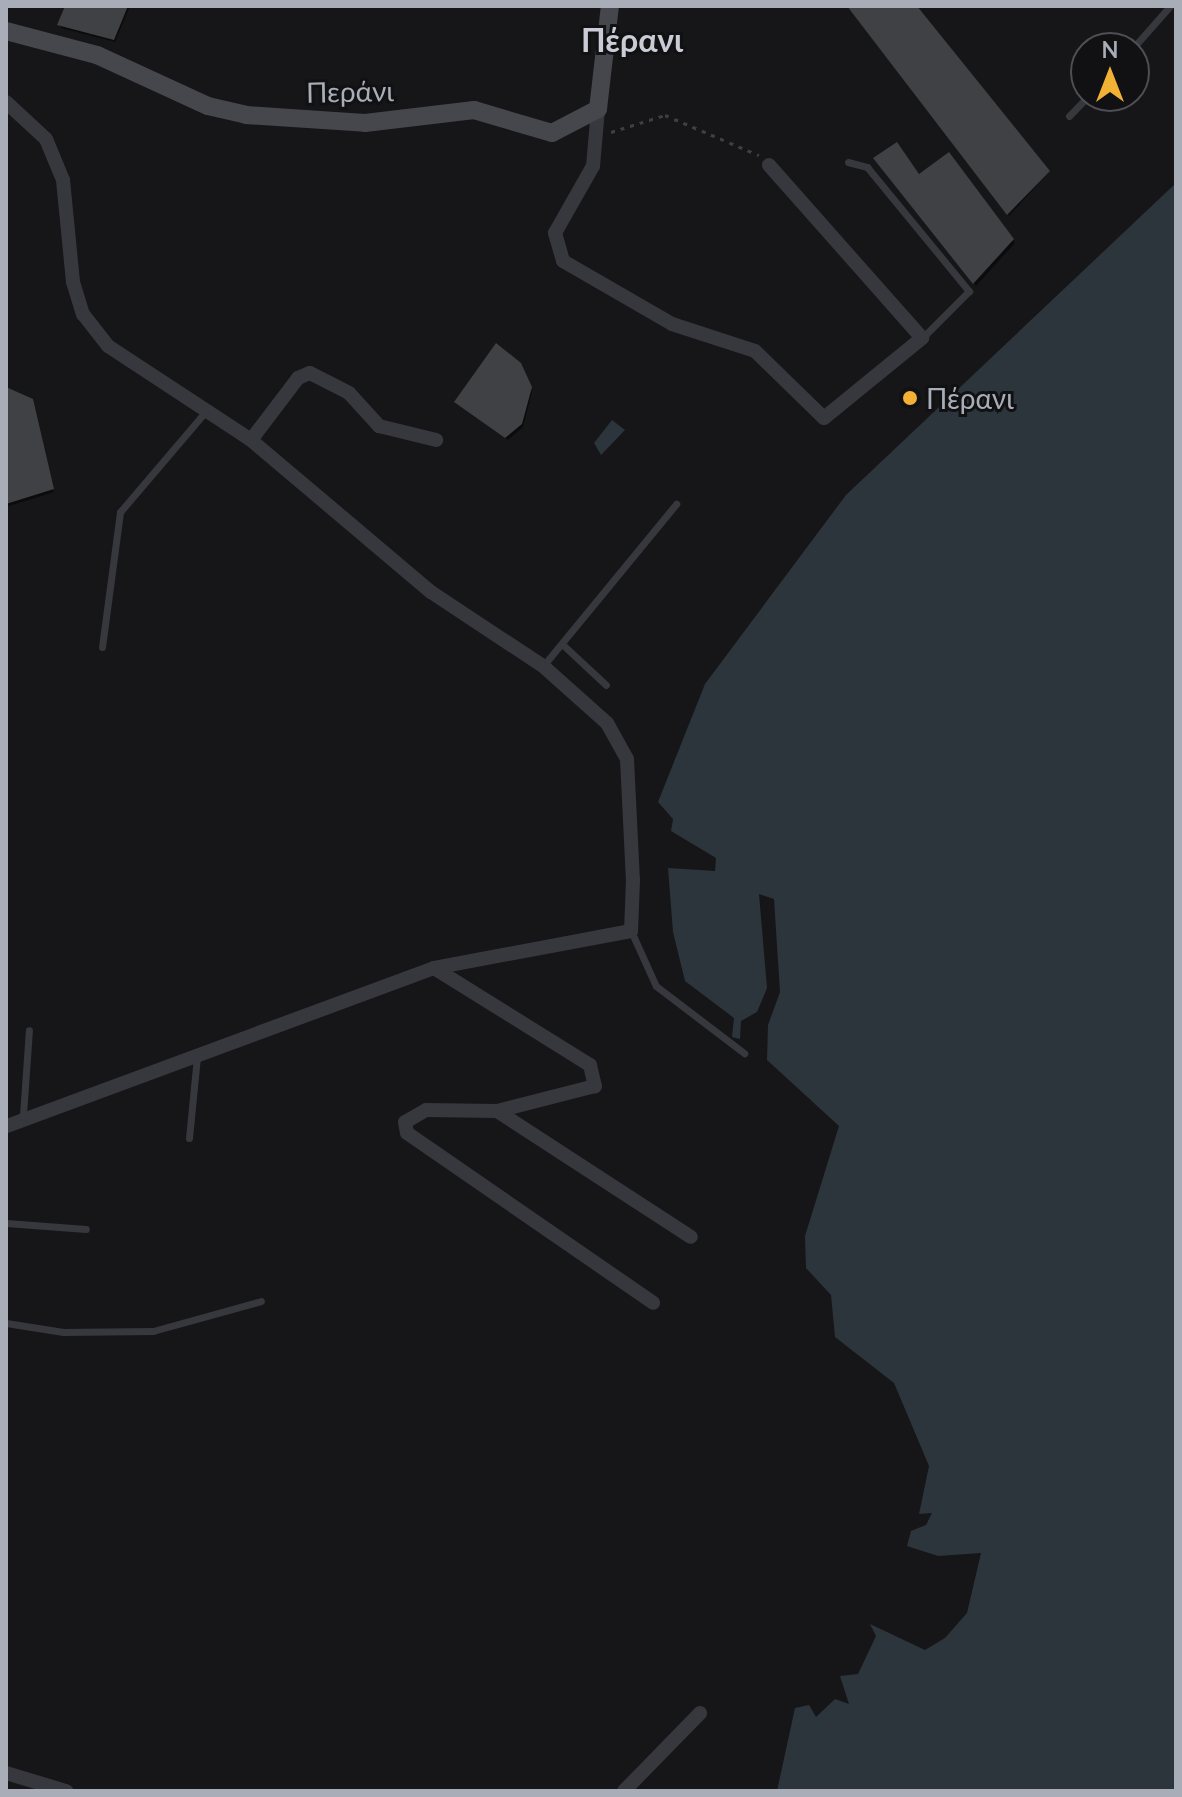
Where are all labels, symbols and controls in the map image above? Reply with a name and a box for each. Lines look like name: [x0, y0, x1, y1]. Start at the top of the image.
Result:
district label: Πέρανι: [581, 21, 683, 59]
north arrow: [1070, 32, 1150, 112]
text: N: [1102, 36, 1118, 63]
street label: Περάνι: [306, 73, 394, 109]
place label: Πέρανι: [926, 381, 1014, 415]
marker: Πέρανι: [901, 389, 919, 407]

